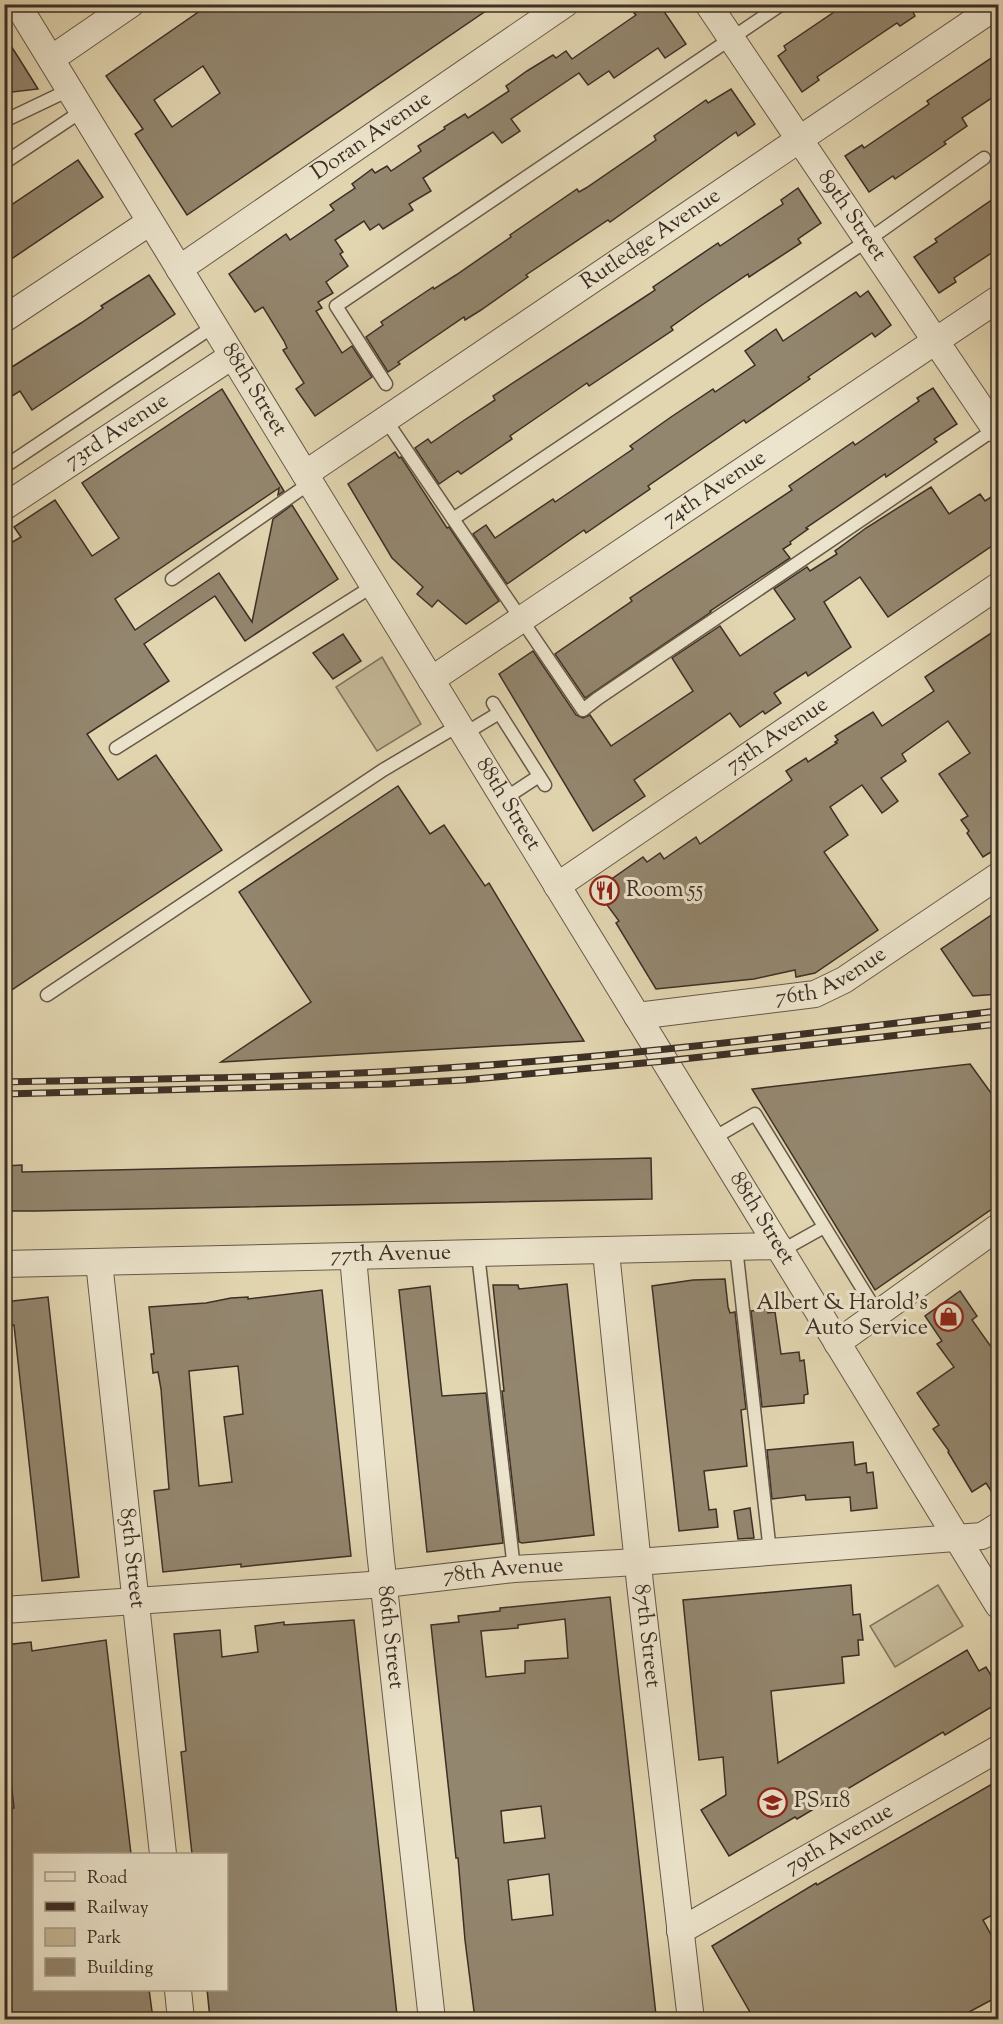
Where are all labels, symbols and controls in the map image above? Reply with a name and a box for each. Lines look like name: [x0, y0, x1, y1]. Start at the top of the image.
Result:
street label: Doran Avenue: [305, 84, 438, 189]
street label: 89th Street: [809, 164, 894, 268]
street label: Rutledge Avenue: [575, 181, 728, 299]
street label: 88th Street: [213, 338, 295, 443]
street label: 73rd Avenue: [59, 386, 176, 478]
street label: 74th Avenue: [656, 443, 773, 536]
street label: 75th Avenue: [720, 690, 835, 782]
street label: 88th Street: [467, 752, 549, 858]
restaurant icon: Room 55: [589, 875, 621, 907]
place label: Room 55: [626, 875, 704, 907]
street label: 76th Avenue: [774, 939, 893, 1015]
street label: 88th Street: [721, 1166, 803, 1272]
street label: 77th Avenue: [330, 1238, 452, 1272]
place label: Albert & Harold’s Auto Service: [756, 1288, 928, 1345]
shop icon: Albert & Harold’s Auto Service: [933, 1301, 965, 1333]
street label: 85th Street: [110, 1507, 152, 1610]
street label: 78th Avenue: [441, 1550, 564, 1593]
street label: 87th Street: [624, 1582, 668, 1690]
street label: 86th Street: [368, 1584, 411, 1691]
school or university icon: PS 118: [757, 1786, 789, 1818]
place label: PS 118: [794, 1786, 850, 1818]
street label: 79th Avenue: [780, 1796, 900, 1883]
legend: [33, 1853, 228, 1991]
text: Road: [87, 1866, 127, 1892]
text: Railway: [87, 1896, 149, 1922]
text: Park: [87, 1926, 122, 1952]
text: Building: [87, 1956, 153, 1982]

